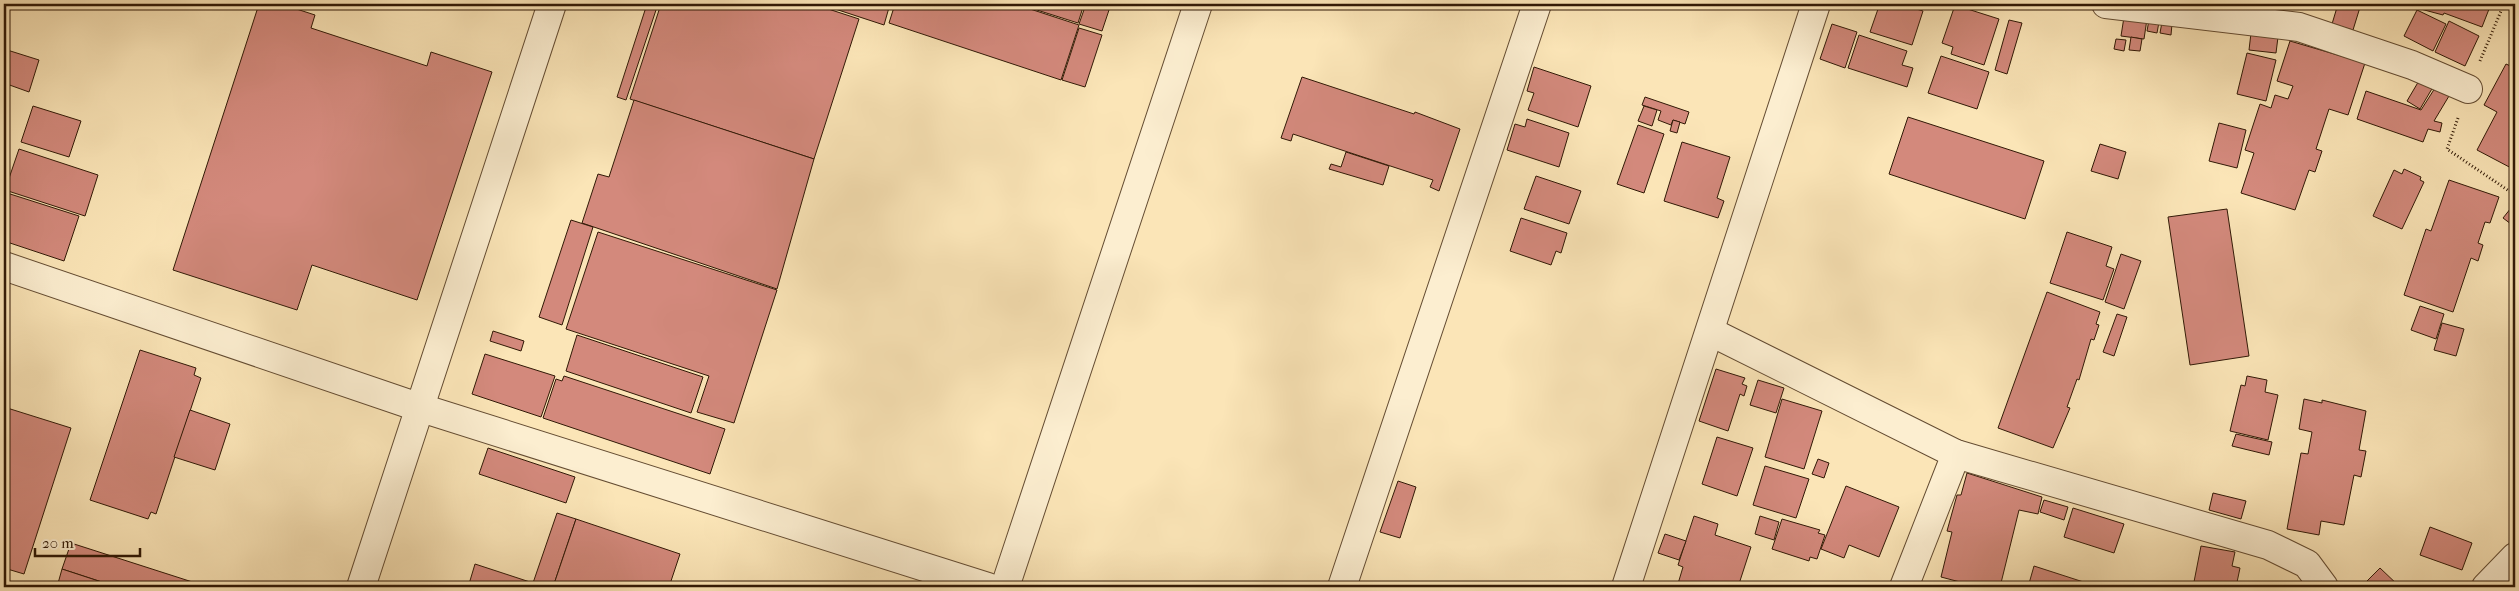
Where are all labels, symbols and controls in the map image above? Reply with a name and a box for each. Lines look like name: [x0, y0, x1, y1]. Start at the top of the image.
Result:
scale bar: [35, 526, 140, 558]
text: 20 m: [42, 534, 74, 552]

